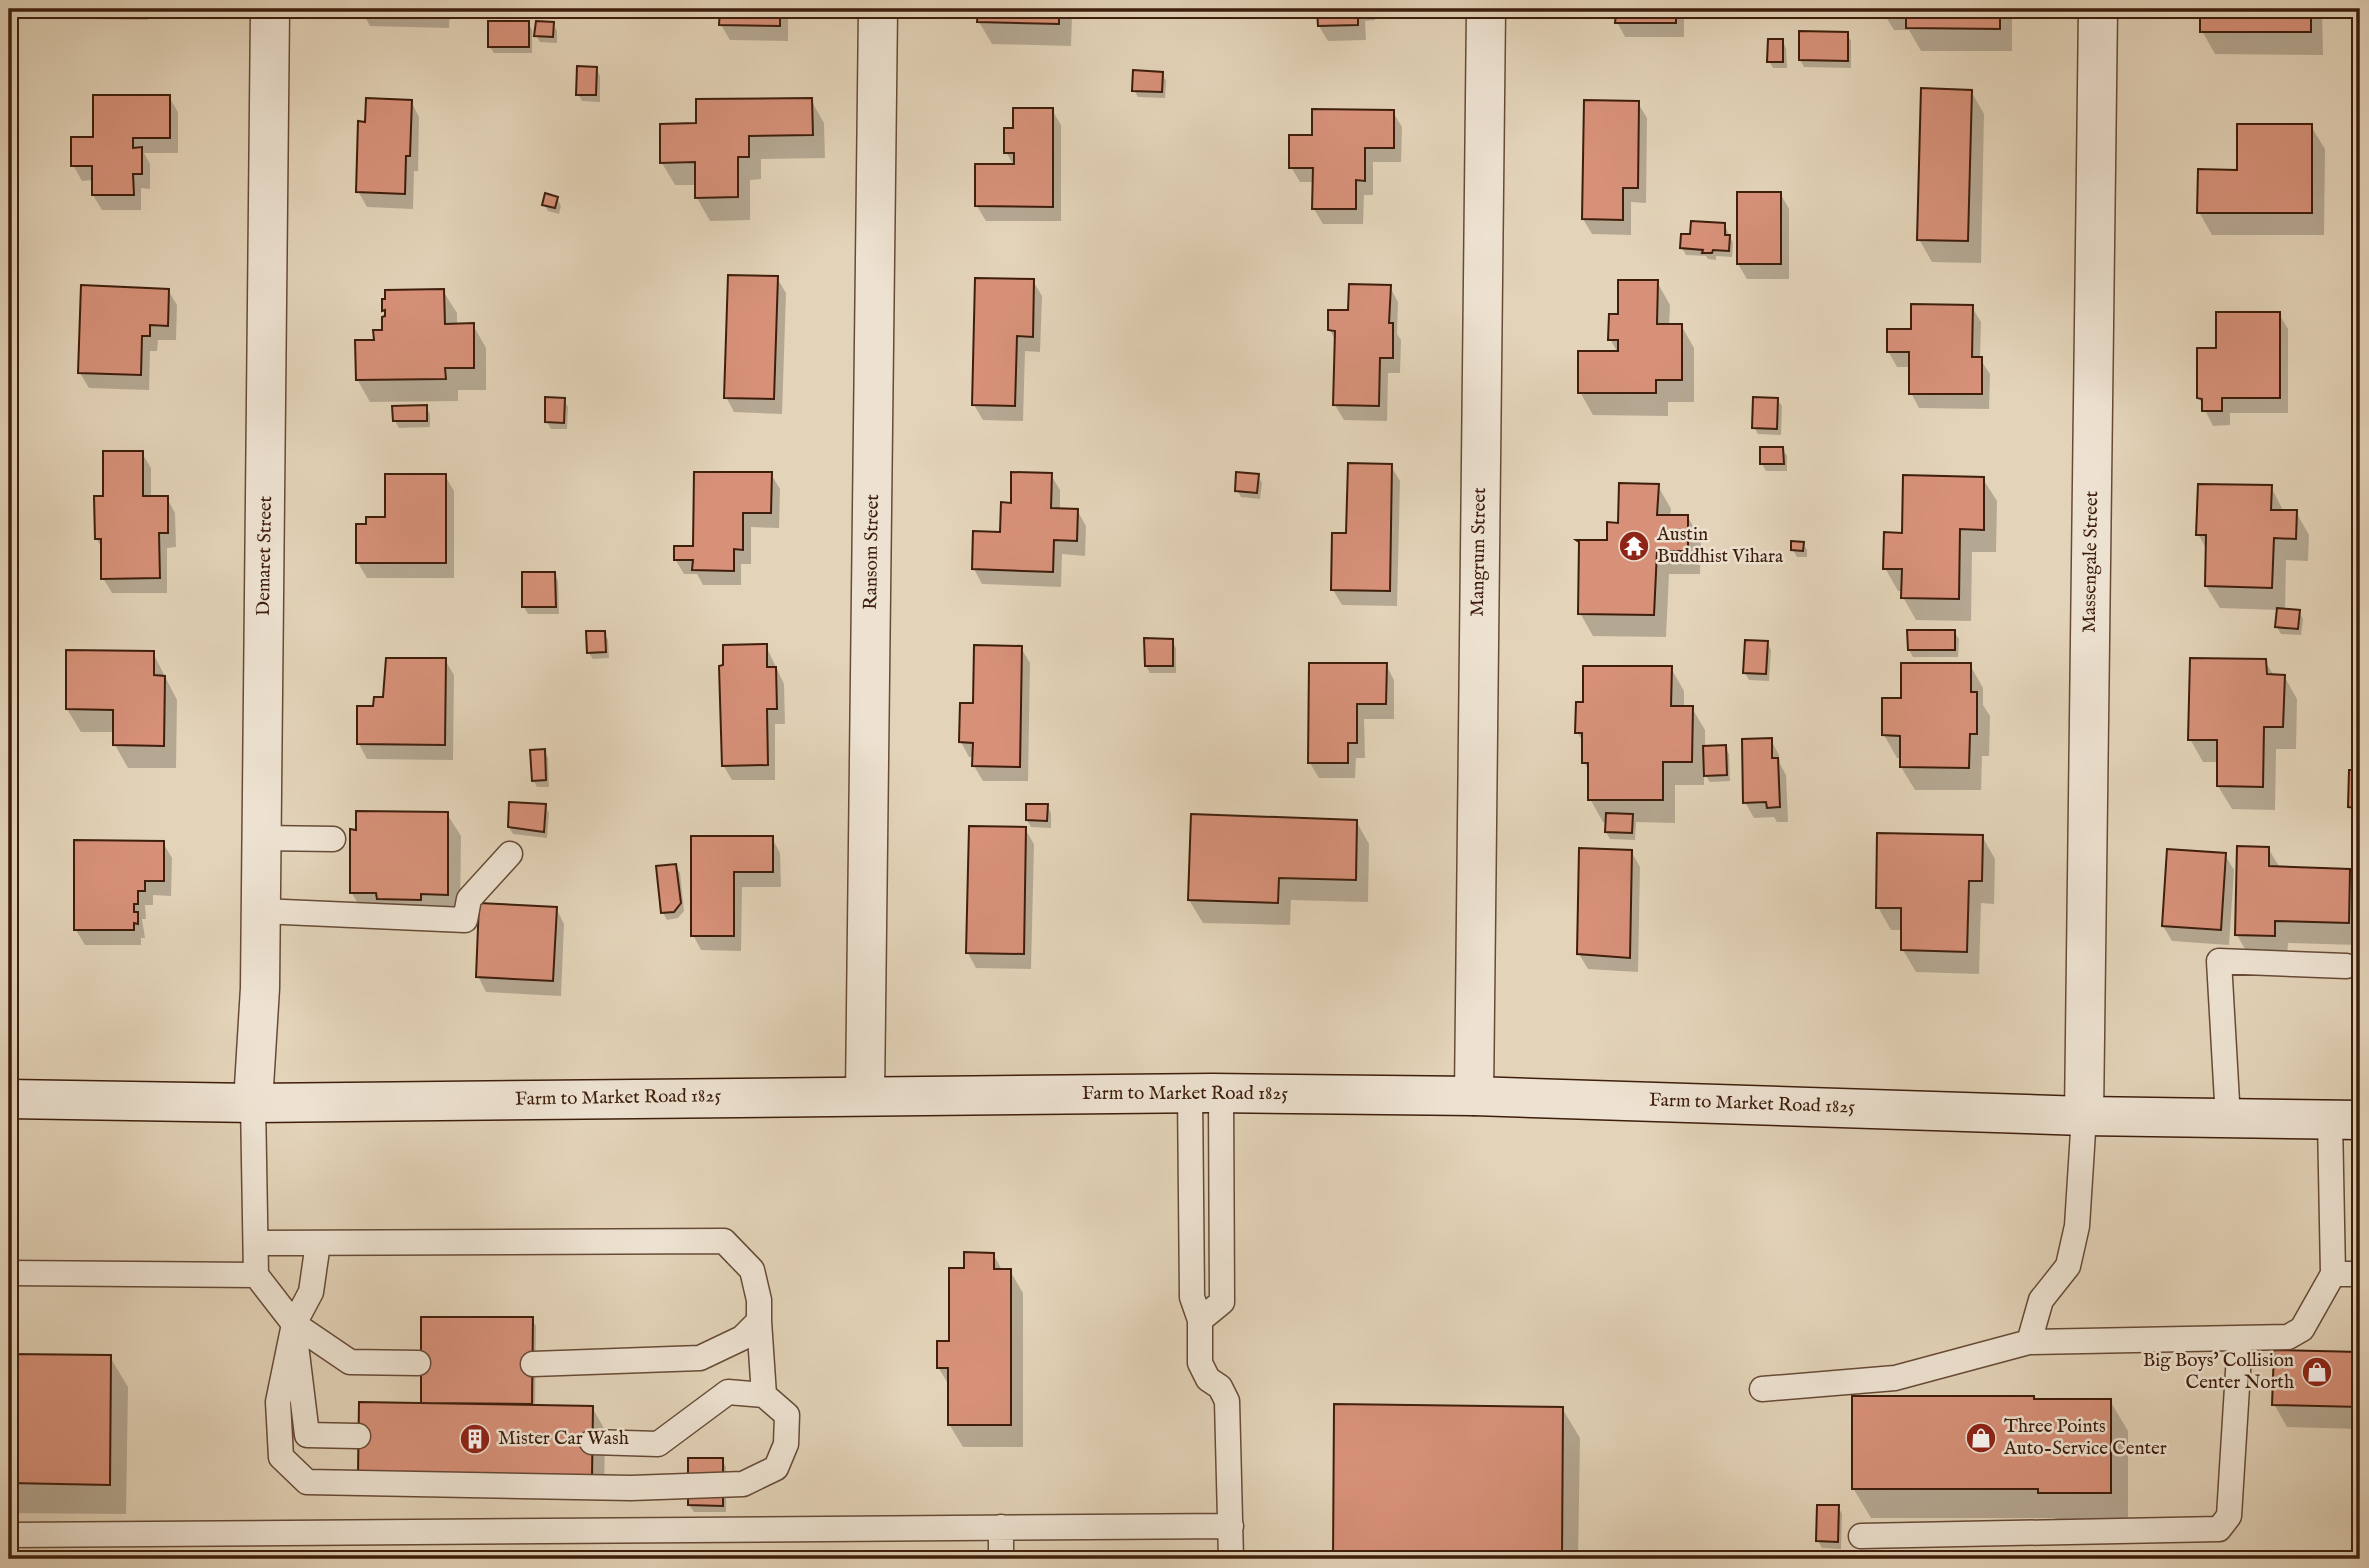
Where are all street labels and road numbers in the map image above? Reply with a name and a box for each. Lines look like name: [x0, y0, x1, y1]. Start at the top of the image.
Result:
street label: Mangrum Street: [1466, 487, 1492, 617]
street label: Massengale Street: [2078, 490, 2104, 633]
street label: Ransom Street: [859, 494, 885, 610]
street label: Demaret Street: [252, 495, 278, 616]
street label: Farm to Market Road 1825: [1082, 1082, 1288, 1106]
street label: Farm to Market Road 1825: [515, 1084, 722, 1112]
street label: Farm to Market Road 1825: [1648, 1088, 1856, 1120]

